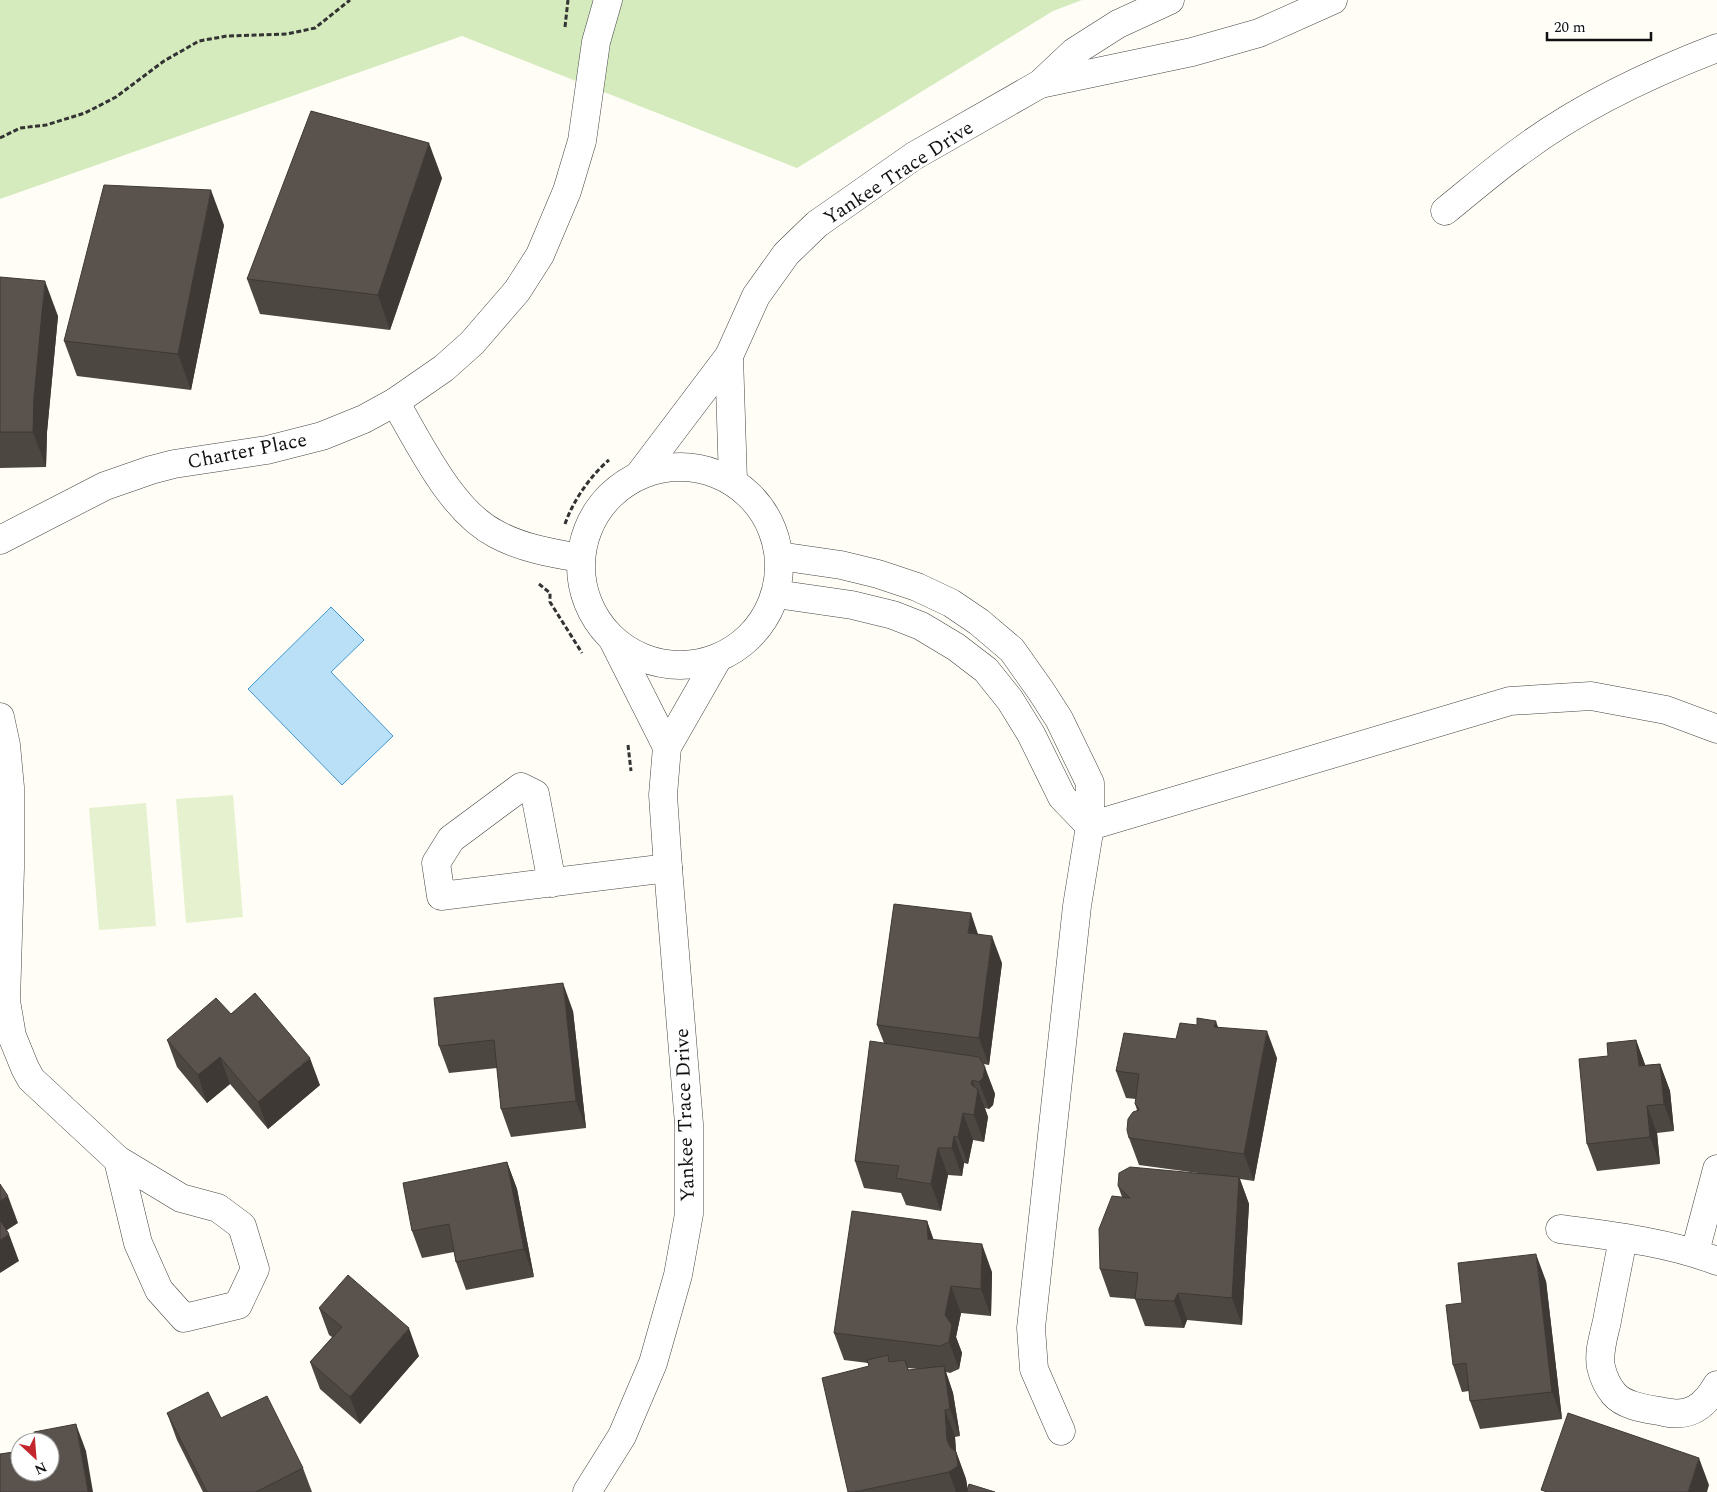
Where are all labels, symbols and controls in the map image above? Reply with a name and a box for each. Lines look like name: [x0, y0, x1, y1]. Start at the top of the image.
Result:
scale bar: [1547, 10, 1651, 42]
text: 20 m: [1554, 16, 1586, 39]
street label: Yankee Trace Drive: [818, 113, 979, 233]
street label: Charter Place: [185, 425, 310, 477]
street label: Yankee Trace Drive: [667, 1028, 703, 1202]
north arrow: [10, 1432, 60, 1482]
text: N: [31, 1456, 50, 1480]

